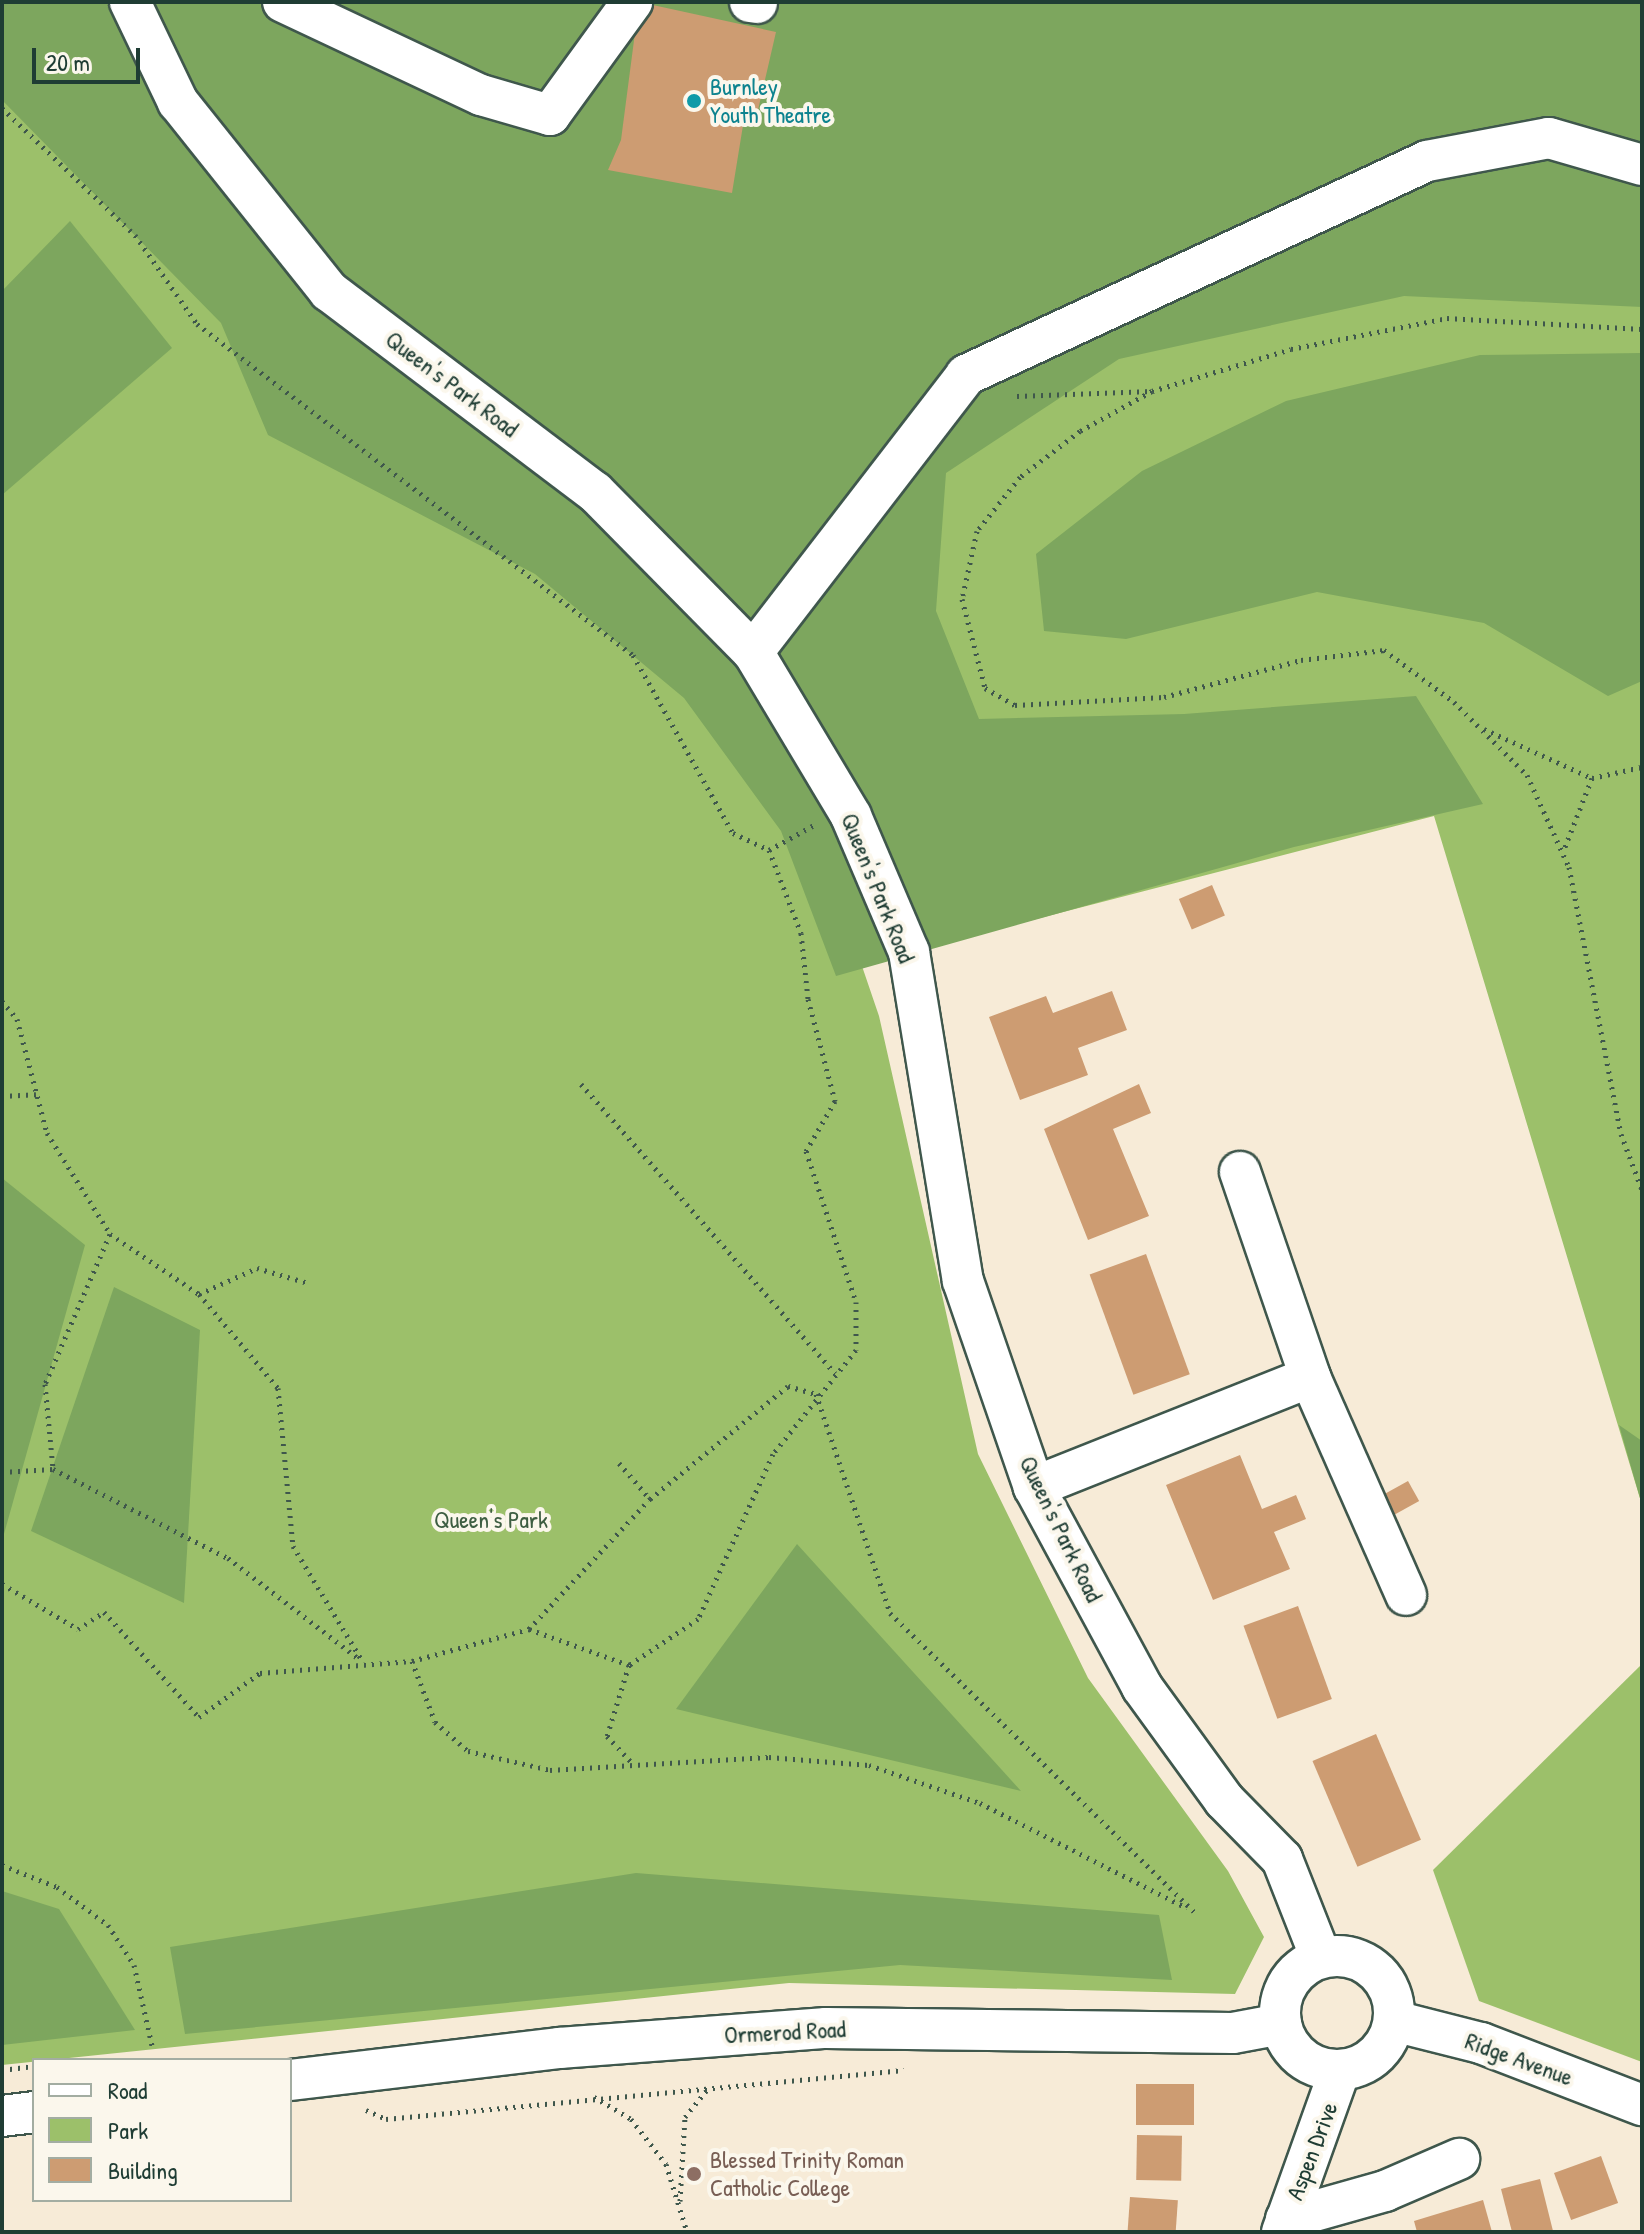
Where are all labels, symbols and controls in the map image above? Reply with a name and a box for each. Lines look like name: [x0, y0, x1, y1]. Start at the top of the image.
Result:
scale bar: [36, 32, 144, 82]
text: 20 m: [46, 46, 90, 78]
place label: Burnley Youth Theatre: [710, 73, 831, 129]
marker: Burnley Youth Theatre: [685, 92, 703, 110]
street label: Queen's Park Road: [380, 325, 524, 443]
street label: Queen's Park Road: [835, 809, 921, 967]
street label: Queen's Park Road: [1013, 1451, 1109, 1607]
park label: Queen's Park: [434, 1506, 548, 1534]
street label: Ormerod Road: [724, 2014, 846, 2050]
street label: Ridge Avenue: [1461, 2026, 1577, 2092]
legend: [32, 2058, 292, 2202]
text: Road: [108, 2074, 147, 2106]
street label: Aspen Drive: [1280, 2098, 1344, 2204]
text: Park: [108, 2114, 148, 2146]
place label: Blessed Trinity Roman Catholic College: [710, 2146, 904, 2202]
text: Building: [108, 2154, 178, 2186]
marker: Blessed Trinity Roman Catholic College: [685, 2165, 703, 2183]

